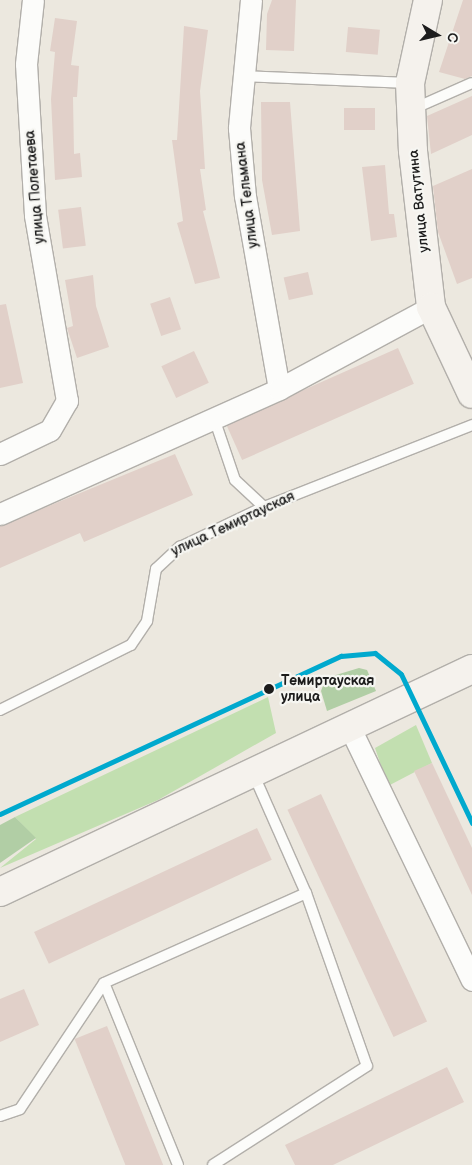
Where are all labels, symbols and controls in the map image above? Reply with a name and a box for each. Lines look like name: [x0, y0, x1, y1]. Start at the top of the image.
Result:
north arrow: [412, 10, 462, 60]
text: С: [443, 31, 461, 44]
street label: улица Полетаева: [22, 130, 48, 244]
street label: улица Тельмана: [232, 141, 262, 249]
street label: улица Ватутина: [405, 149, 433, 253]
street label: улица Темиртауская: [169, 488, 297, 560]
place label: Темиртауская улица: [281, 673, 374, 706]
marker: Темиртауская улица: [261, 681, 277, 697]

